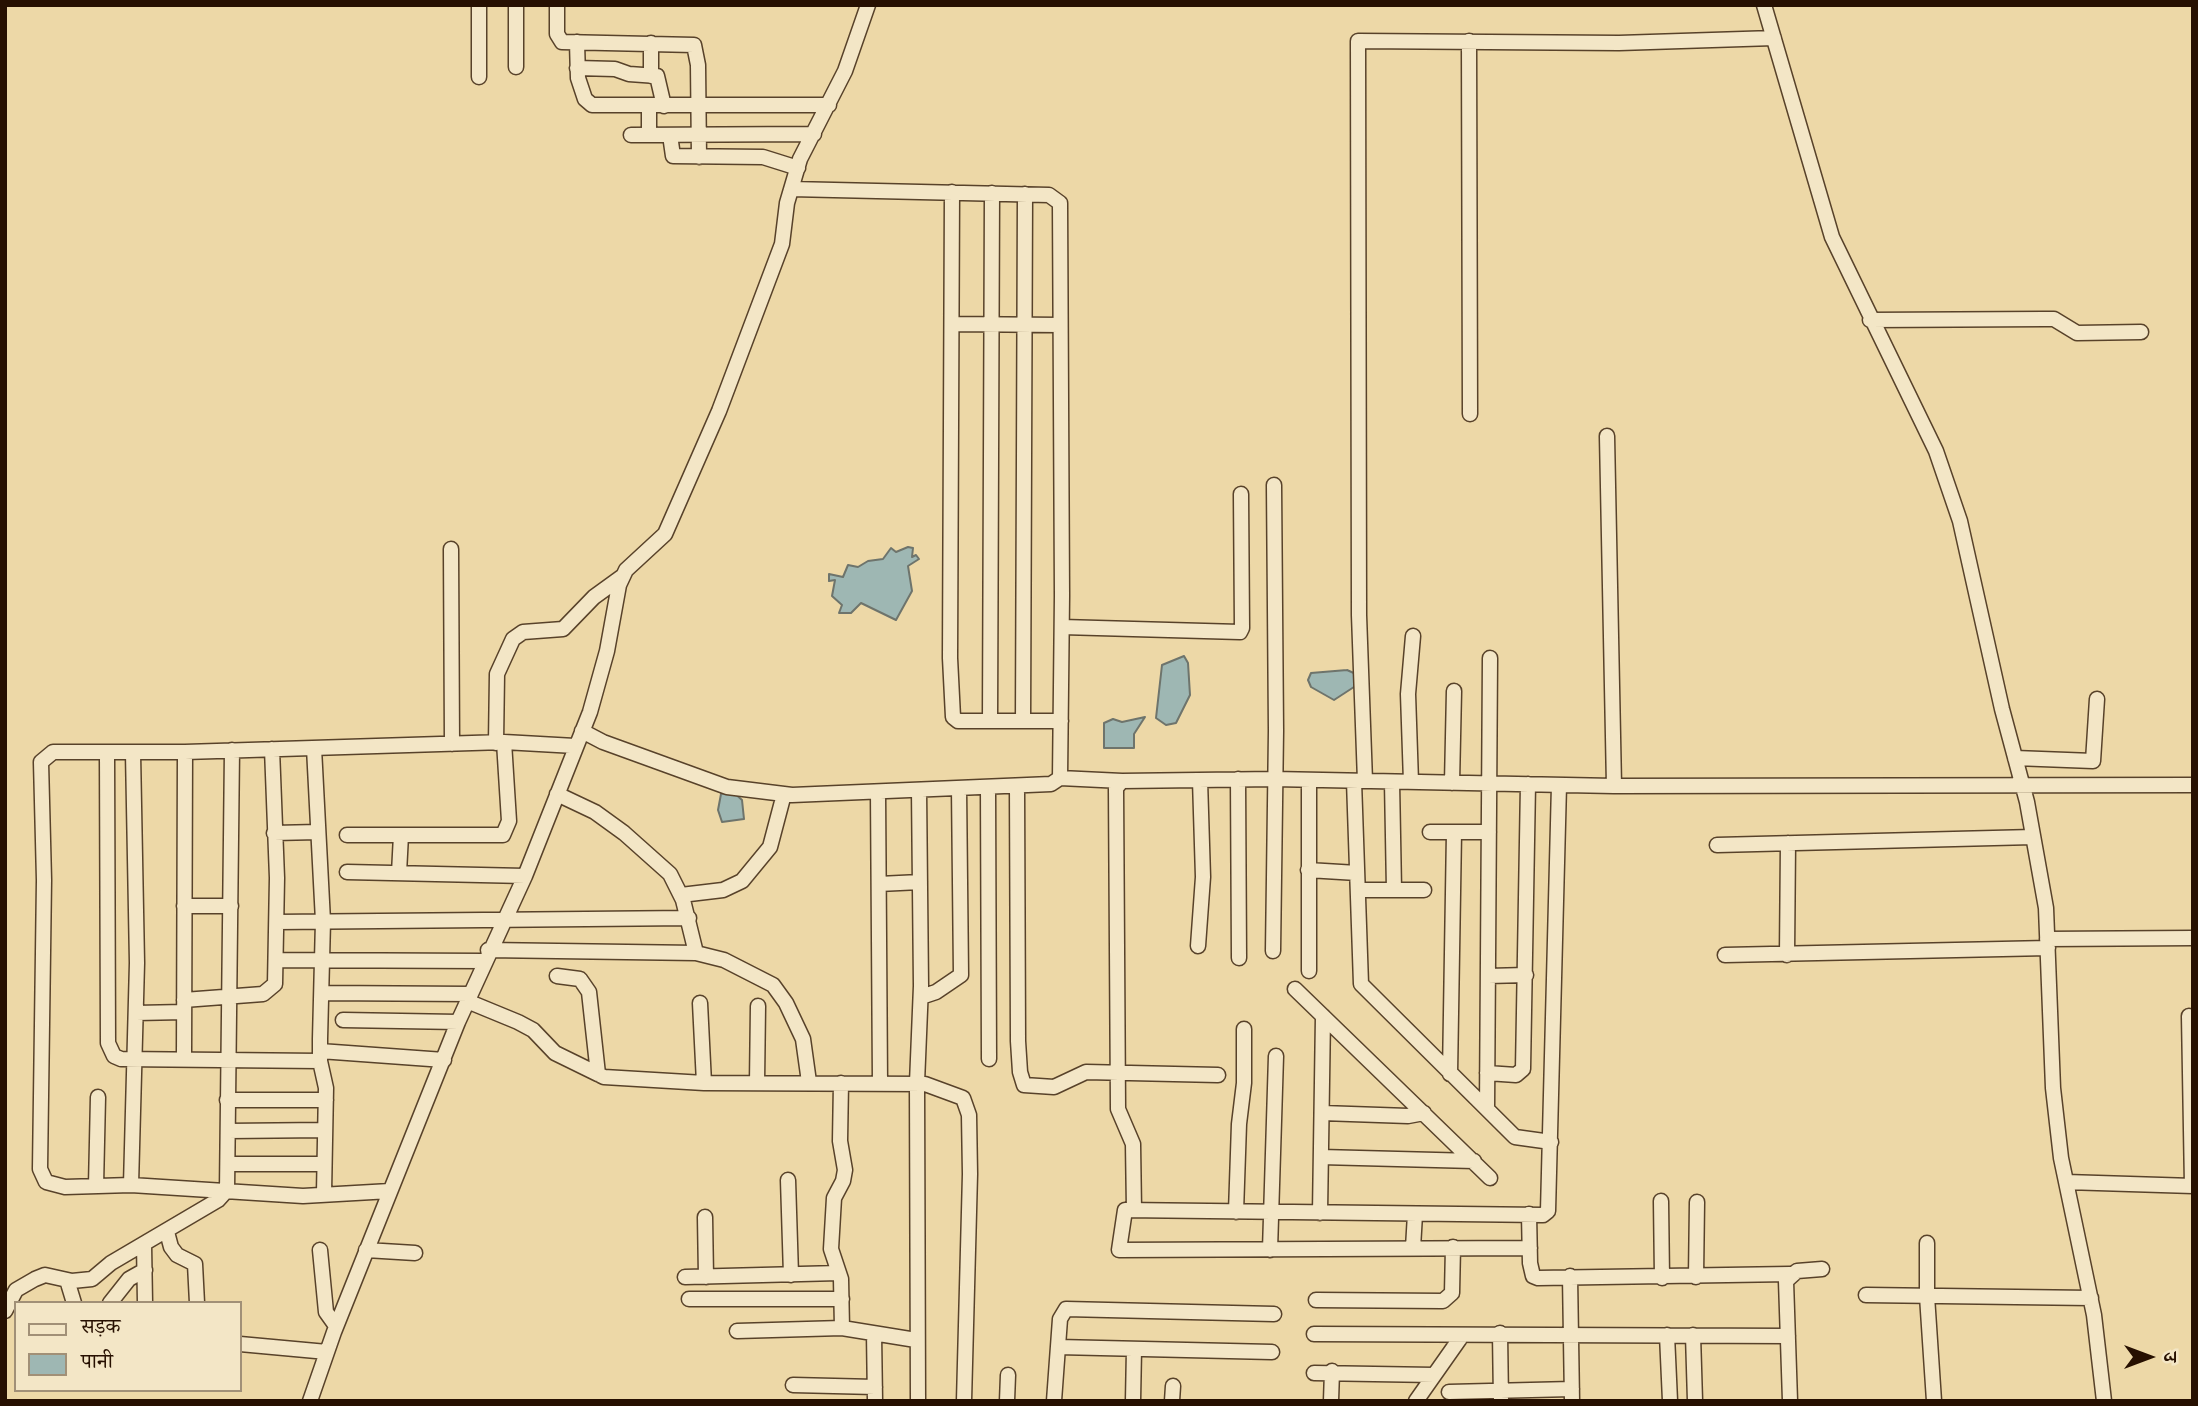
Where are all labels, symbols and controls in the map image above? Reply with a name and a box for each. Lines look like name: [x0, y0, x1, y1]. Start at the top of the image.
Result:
legend: [14, 1301, 242, 1392]
text: सड़क: [81, 1314, 120, 1340]
north arrow: [2114, 1322, 2184, 1392]
text: पानी: [81, 1349, 113, 1375]
text: उ: [2158, 1352, 2182, 1362]

